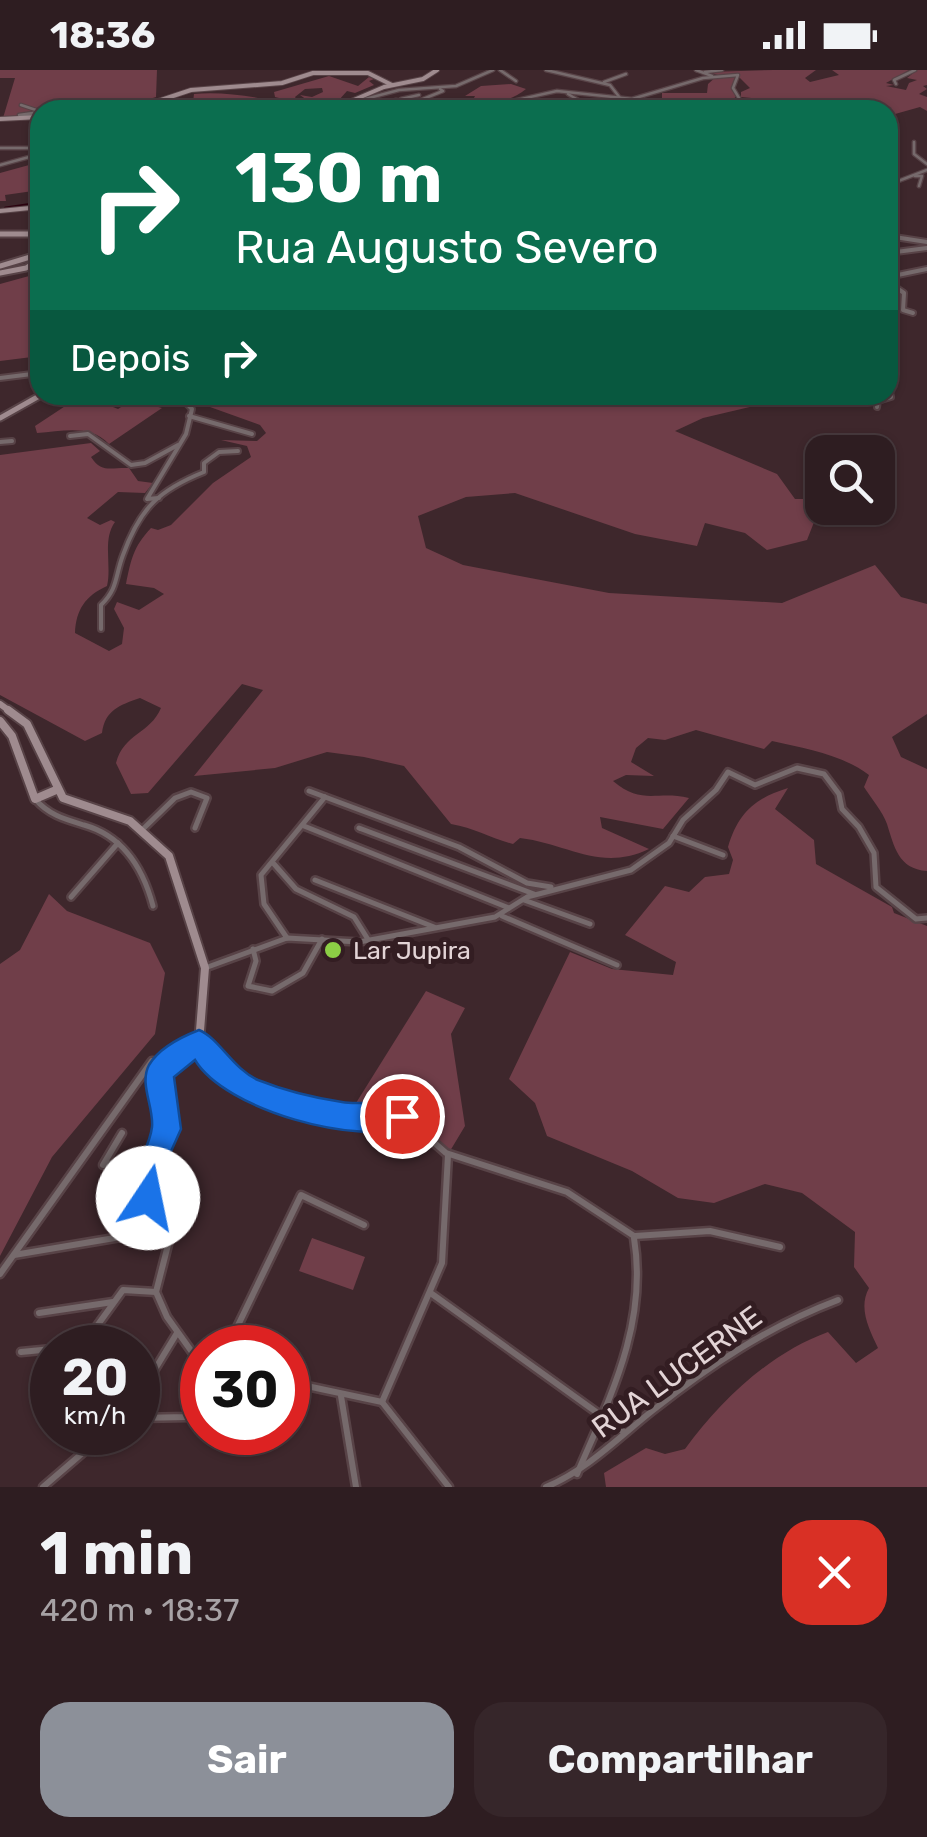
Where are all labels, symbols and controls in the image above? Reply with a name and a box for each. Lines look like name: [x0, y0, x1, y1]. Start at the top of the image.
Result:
text: 18:36: [50, 12, 156, 58]
text: 130 m: [235, 137, 443, 220]
icon: right: [70, 140, 200, 270]
text: Rua Augusto Severo: [235, 221, 659, 274]
icon: right: [211, 330, 266, 385]
text: Depois: [70, 335, 191, 381]
map controls: [805, 435, 895, 525]
button: search: [805, 435, 895, 525]
place label: Lar Jupira: [353, 936, 471, 965]
marker: Lar Jupira: [322, 939, 344, 961]
pin: [360, 1074, 445, 1159]
icon: arrive: [375, 1089, 430, 1144]
position arrow: [96, 1146, 200, 1250]
street label: RUA LUCERNE: [585, 1298, 769, 1446]
speed limit sign: 30: [180, 1325, 310, 1455]
text: 20: [62, 1348, 128, 1408]
text: km/h: [64, 1401, 126, 1430]
text: 1 min: [40, 1518, 193, 1589]
button: close: [782, 1520, 887, 1625]
text: 420 m · 18:37: [40, 1591, 239, 1629]
button: Sair: [40, 1702, 454, 1817]
button: Compartilhar: [474, 1702, 887, 1817]

